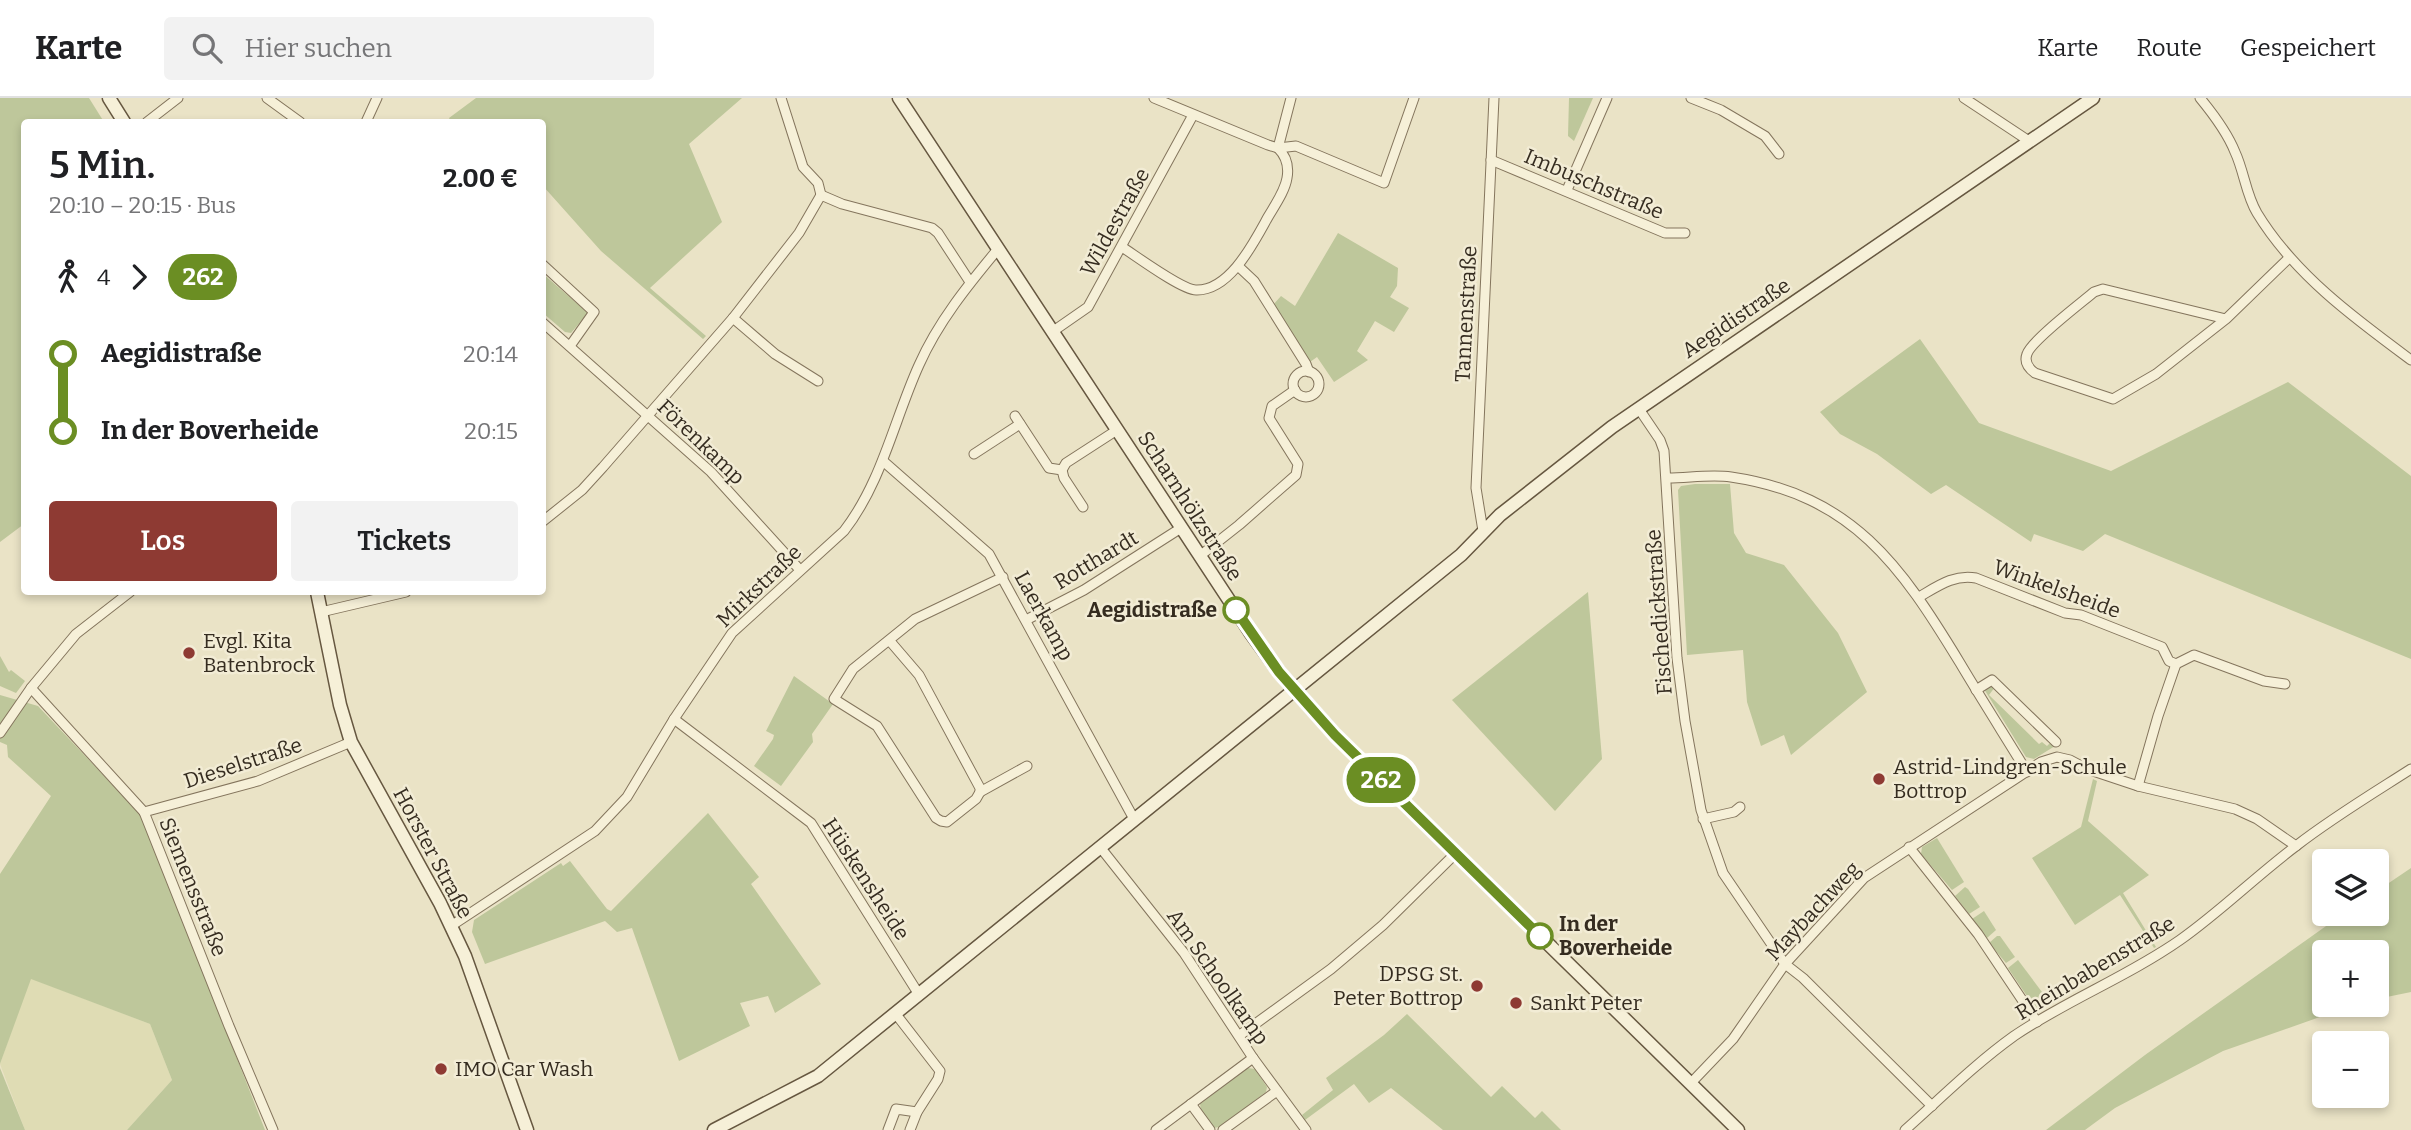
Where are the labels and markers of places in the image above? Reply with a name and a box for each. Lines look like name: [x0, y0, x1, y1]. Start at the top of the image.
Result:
place label: Aegidistraße: [1087, 597, 1217, 623]
marker: Aegidistraße: [1223, 597, 1249, 623]
place label: Evgl. Kita Batenbrock: [203, 628, 315, 678]
marker: Evgl. Kita Batenbrock: [181, 645, 197, 661]
place label: Astrid-Lindgren-Schule Bottrop: [1893, 754, 2127, 804]
marker: Astrid-Lindgren-Schule Bottrop: [1871, 771, 1887, 787]
place label: In der Boverheide: [1559, 911, 1672, 961]
marker: In der Boverheide: [1527, 923, 1553, 949]
place label: DPSG St. Peter Bottrop: [1333, 961, 1463, 1011]
marker: DPSG St. Peter Bottrop: [1469, 978, 1485, 994]
place label: Sankt Peter: [1530, 990, 1642, 1016]
marker: Sankt Peter: [1508, 995, 1524, 1011]
place label: IMO Car Wash: [455, 1056, 593, 1082]
marker: IMO Car Wash: [433, 1061, 449, 1077]

